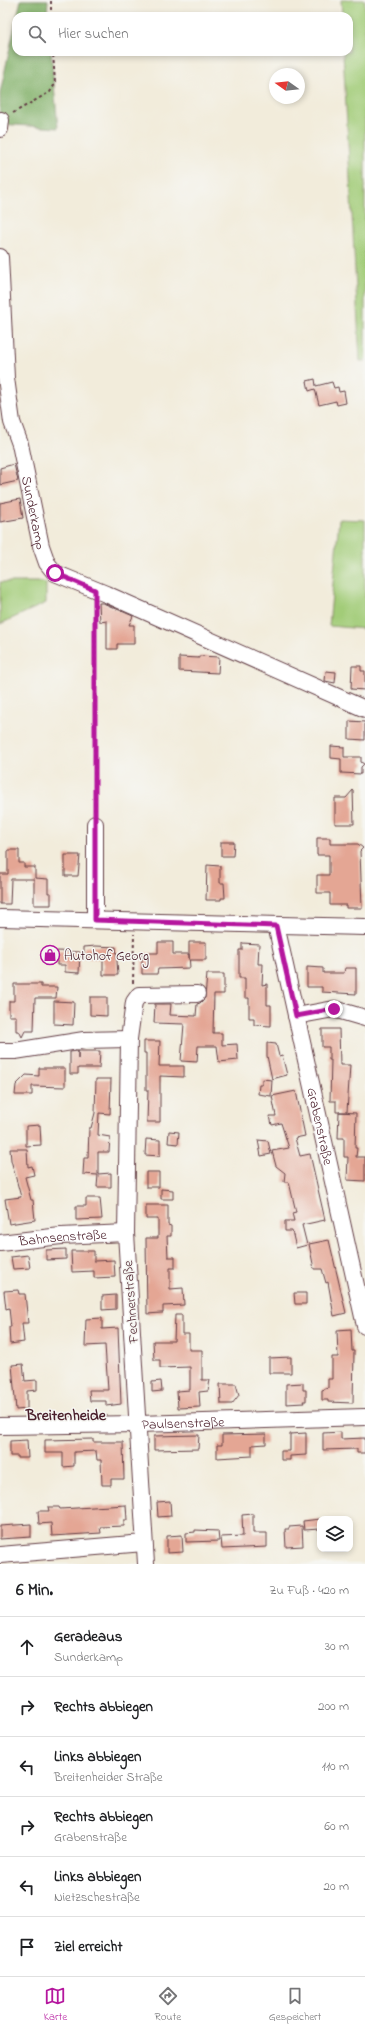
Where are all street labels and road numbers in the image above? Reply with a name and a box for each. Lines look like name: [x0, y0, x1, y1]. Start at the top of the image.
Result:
street label: Sunderkamp: [15, 474, 51, 552]
street label: Grabenstraße: [300, 1086, 338, 1168]
street label: Bahnsenstraße: [17, 1225, 108, 1253]
street label: Fechnerstraße: [118, 1259, 145, 1345]
street label: Paulsenstraße: [141, 1412, 225, 1436]

